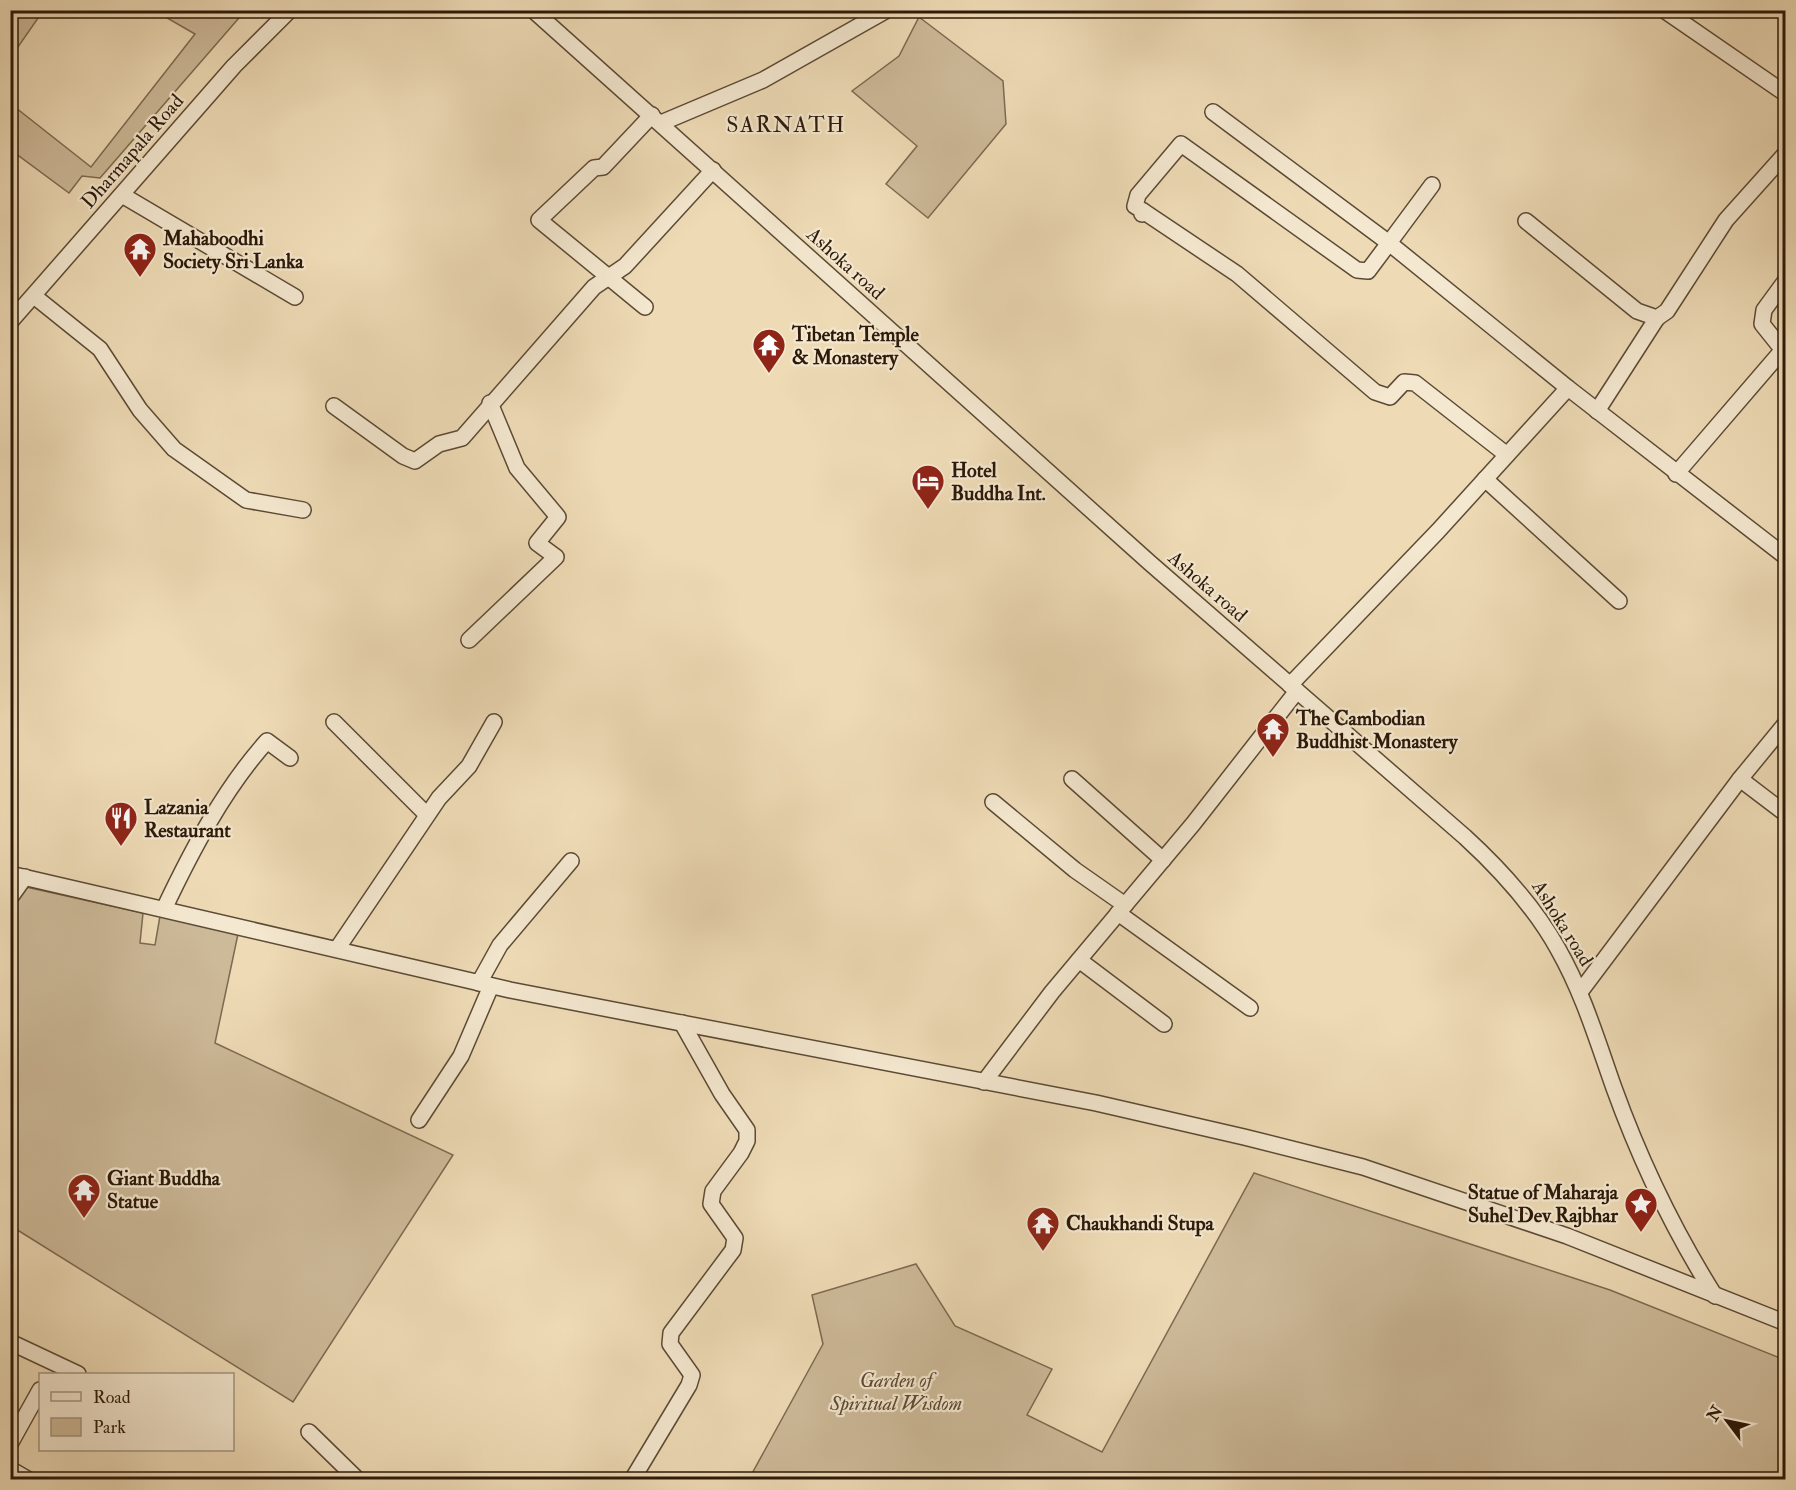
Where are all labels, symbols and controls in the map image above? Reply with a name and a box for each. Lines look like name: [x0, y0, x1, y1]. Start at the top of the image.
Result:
street label: Dharmapala Road: [76, 89, 190, 214]
district label: SARNATH: [726, 111, 846, 139]
street label: Ashoka road: [801, 221, 890, 305]
place label: Mahaboodhi Society Sri Lanka: [162, 226, 304, 275]
temple icon: Mahaboodhi Society Sri Lanka: [122, 231, 158, 278]
place label: Tibetan Temple & Monastery: [791, 322, 919, 371]
temple icon: Tibetan Temple & Monastery: [751, 327, 787, 374]
place label: Hotel Buddha Int.: [951, 458, 1046, 506]
hotel icon: Hotel Buddha Int.: [910, 463, 946, 510]
street label: Ashoka road: [1162, 545, 1252, 628]
place label: The Cambodian Buddhist Monastery: [1295, 706, 1459, 755]
temple icon: The Cambodian Buddhist Monastery: [1255, 711, 1291, 758]
place label: Lazania Restaurant: [144, 795, 231, 843]
restaurant icon: Lazania Restaurant: [103, 800, 139, 847]
street label: Ashoka road: [1526, 875, 1599, 971]
place label: Giant Buddha Statue: [107, 1166, 221, 1214]
temple icon: Giant Buddha Statue: [66, 1172, 102, 1219]
place label: Statue of Maharaja Suhel Dev Rajbhar: [1468, 1180, 1619, 1228]
place icon: Statue of Maharaja Suhel Dev Rajbhar: [1623, 1186, 1659, 1233]
temple icon: Chaukhandi Stupa: [1025, 1205, 1061, 1252]
place label: Chaukhandi Stupa: [1066, 1211, 1215, 1237]
park label: Garden of Spiritual Wisdom: [829, 1368, 962, 1416]
legend: [39, 1373, 234, 1451]
text: Road: [93, 1386, 131, 1409]
north arrow: [1697, 1391, 1757, 1451]
text: N: [1702, 1402, 1728, 1426]
text: Park: [93, 1416, 126, 1439]

